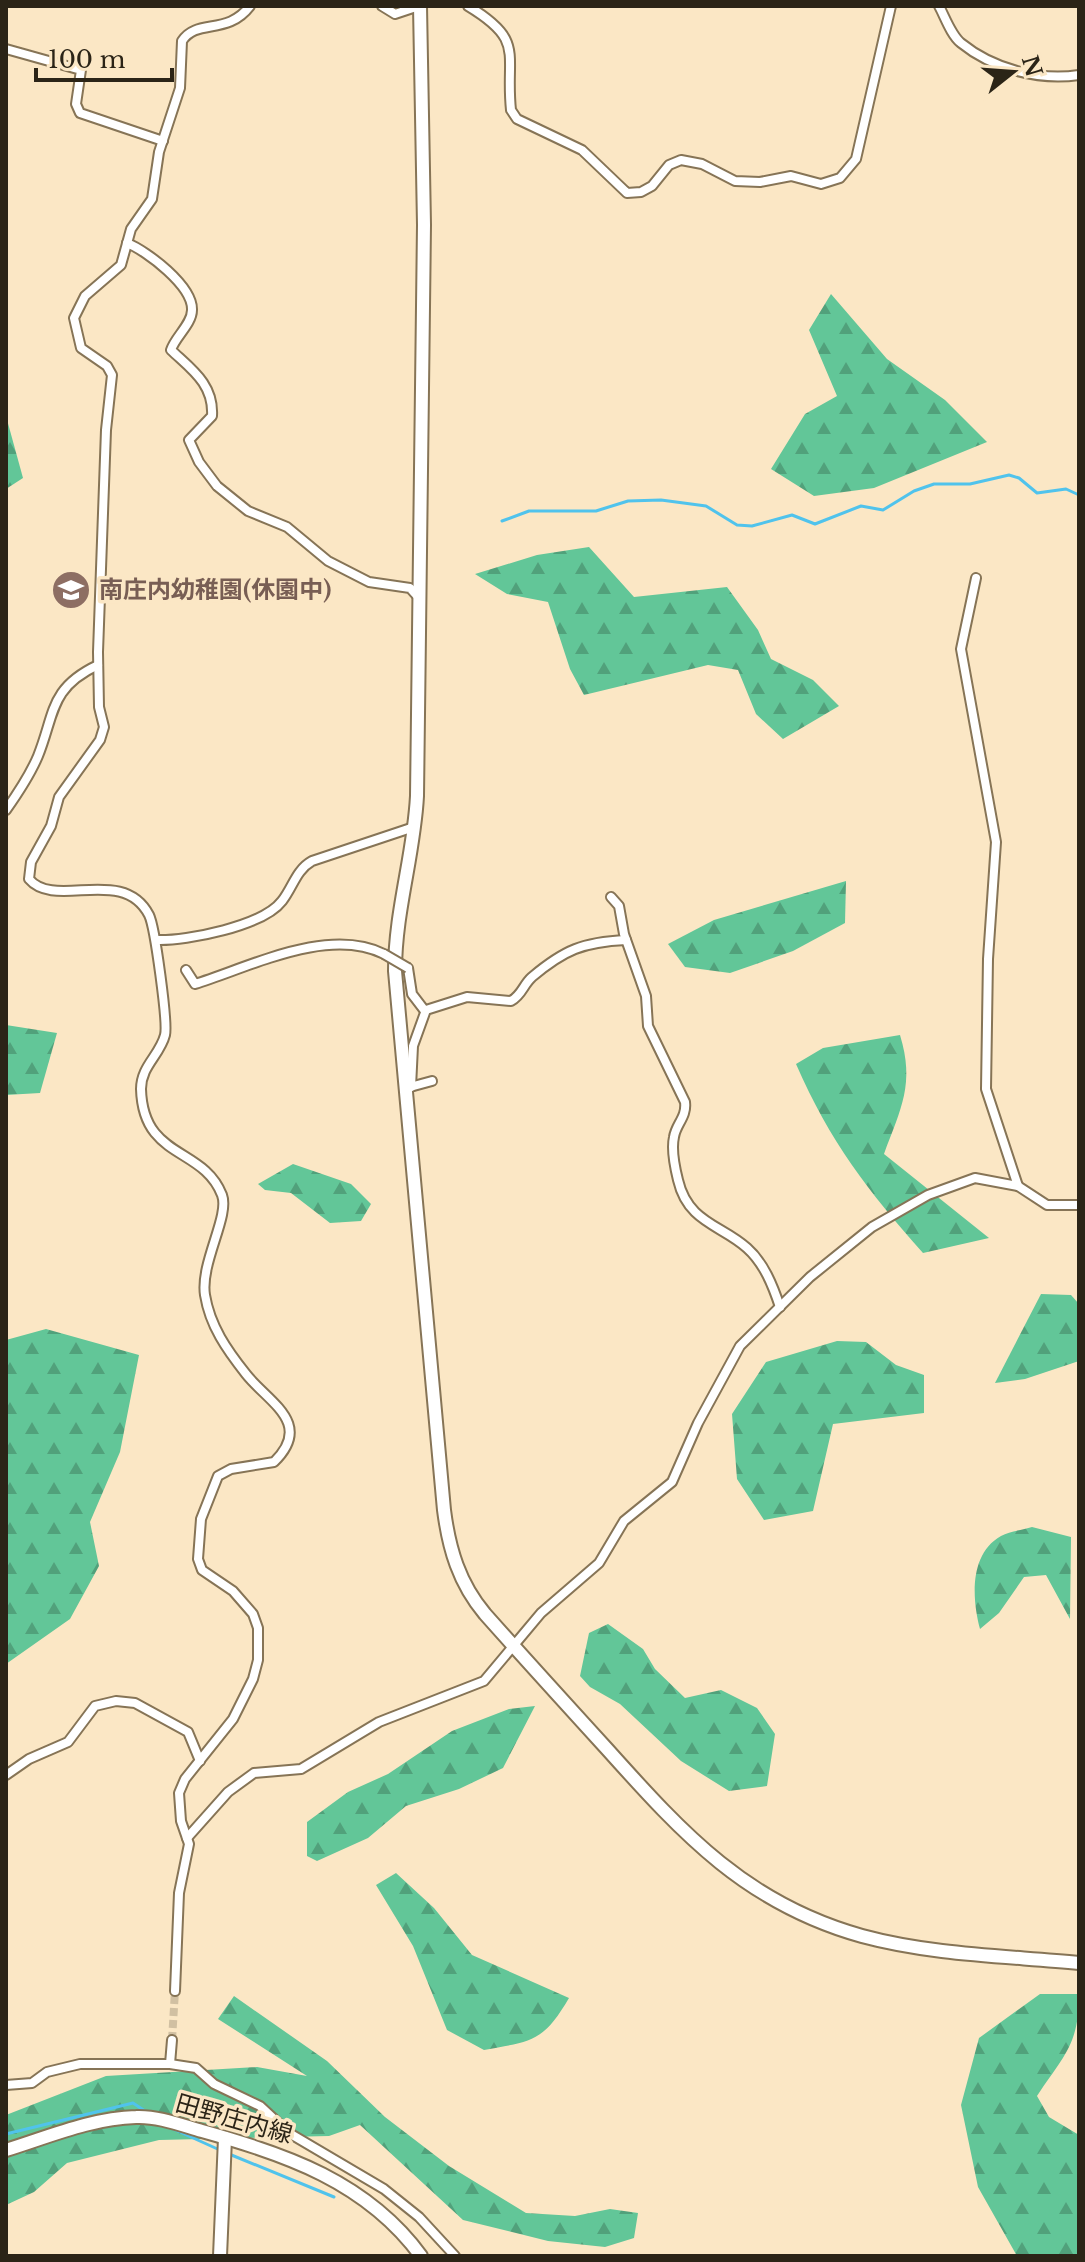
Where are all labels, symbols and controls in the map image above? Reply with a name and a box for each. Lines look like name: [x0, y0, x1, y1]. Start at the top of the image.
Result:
scale bar: [36, 32, 172, 82]
north arrow: [973, 32, 1053, 112]
text: 100 m: [48, 45, 126, 74]
text: N: [1016, 52, 1048, 80]
school or university icon: 南庄内幼稚園(休園中): [50, 569, 92, 611]
place label: 南庄内幼稚園(休園中): [99, 575, 331, 604]
street label: 田野庄内線: [172, 2088, 296, 2149]

